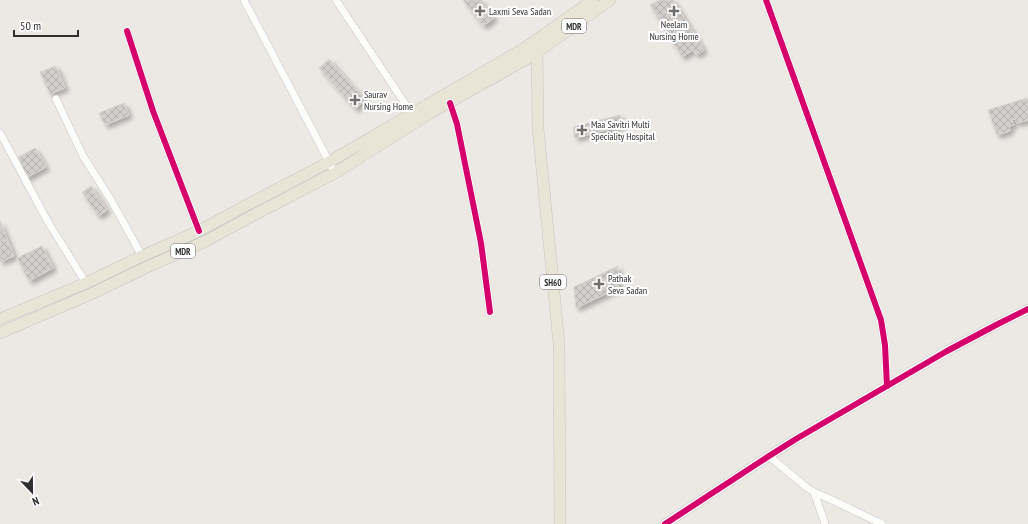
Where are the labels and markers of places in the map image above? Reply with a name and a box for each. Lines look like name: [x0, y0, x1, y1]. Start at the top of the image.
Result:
marker: Laxmi Seva Sadan: [474, 5, 486, 17]
place label: Laxmi Seva Sadan: [489, 5, 551, 18]
marker: Neelam Nursing Home: [668, 5, 680, 17]
place label: Neelam Nursing Home: [649, 18, 699, 43]
place label: Saurav Nursing Home: [364, 88, 413, 113]
marker: Saurav Nursing Home: [349, 94, 361, 106]
place label: Maa Savitri Multi Speciality Hospital: [591, 118, 656, 143]
marker: Maa Savitri Multi Speciality Hospital: [576, 124, 588, 136]
place label: Pathak Seva Sadan: [608, 272, 647, 297]
marker: Pathak Seva Sadan: [593, 278, 605, 290]

